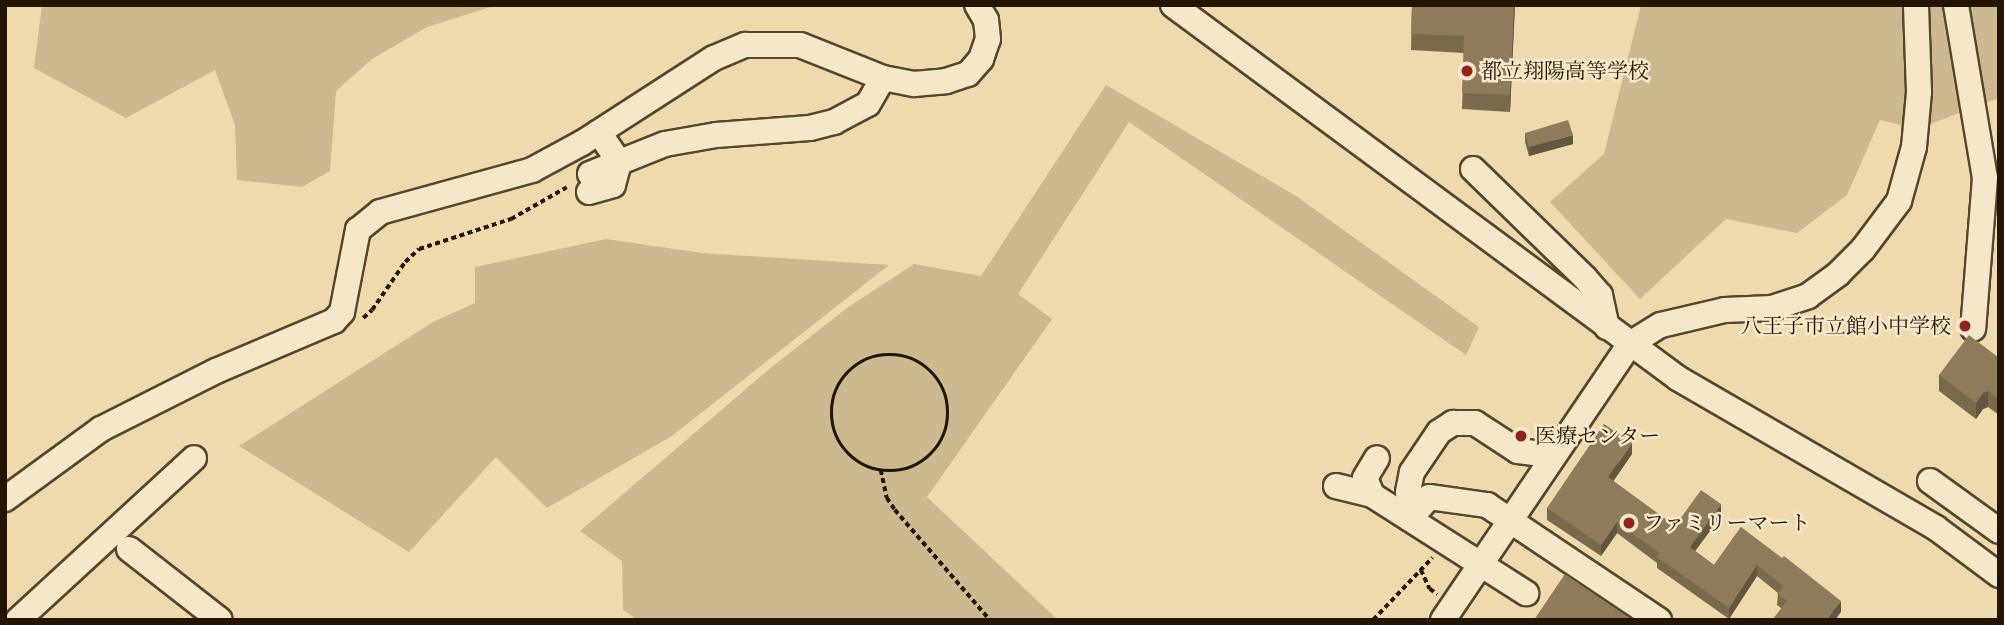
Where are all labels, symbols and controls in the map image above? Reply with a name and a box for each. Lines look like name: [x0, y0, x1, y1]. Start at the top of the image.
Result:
place label: 都立翔陽高等学校: [1481, 58, 1649, 84]
marker: 都立翔陽高等学校: [1459, 63, 1475, 79]
place label: 八王子市立館小中学校: [1741, 313, 1951, 339]
marker: 八王子市立館小中学校: [1957, 318, 1973, 334]
place label: 医療センター: [1535, 423, 1661, 449]
marker: 医療センター: [1513, 428, 1529, 444]
place label: ファミリーマート: [1643, 510, 1811, 536]
marker: ファミリーマート: [1621, 515, 1637, 531]

